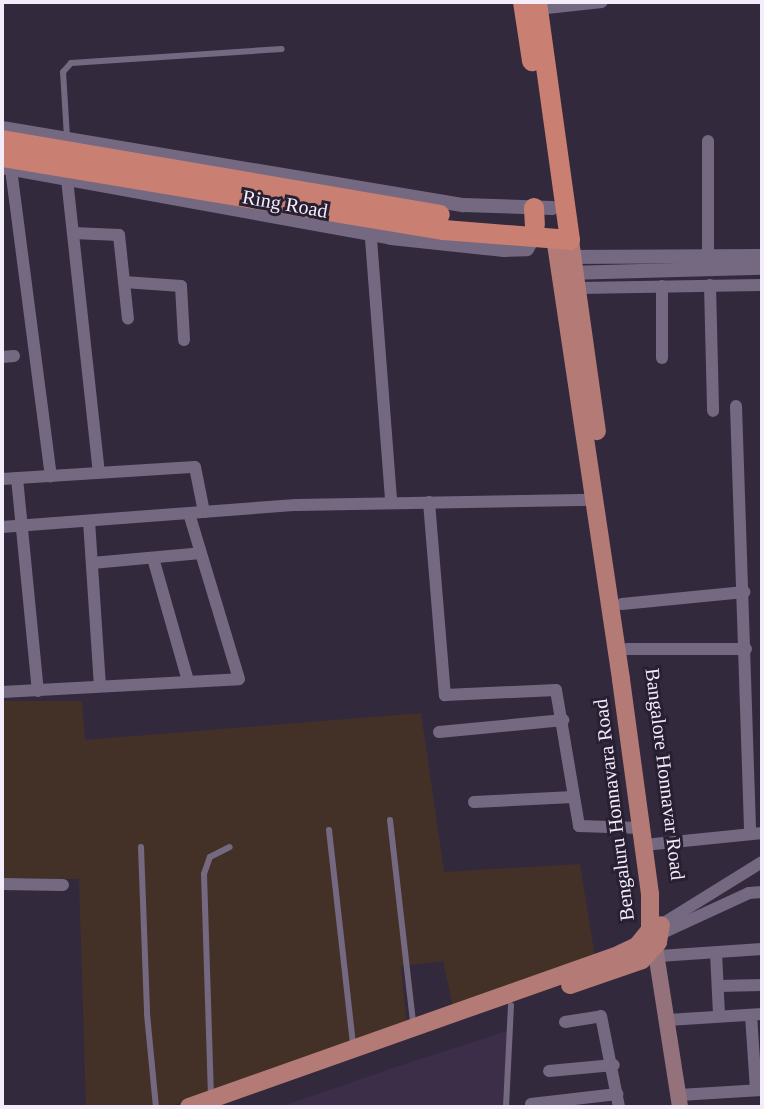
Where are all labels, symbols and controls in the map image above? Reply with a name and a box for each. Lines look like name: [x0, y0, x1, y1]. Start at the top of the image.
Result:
street label: Ring Road: [241, 185, 329, 223]
street label: Bangalore Honnavar Road: [640, 667, 690, 881]
street label: Bengaluru Honnavara Road: [588, 698, 640, 922]

